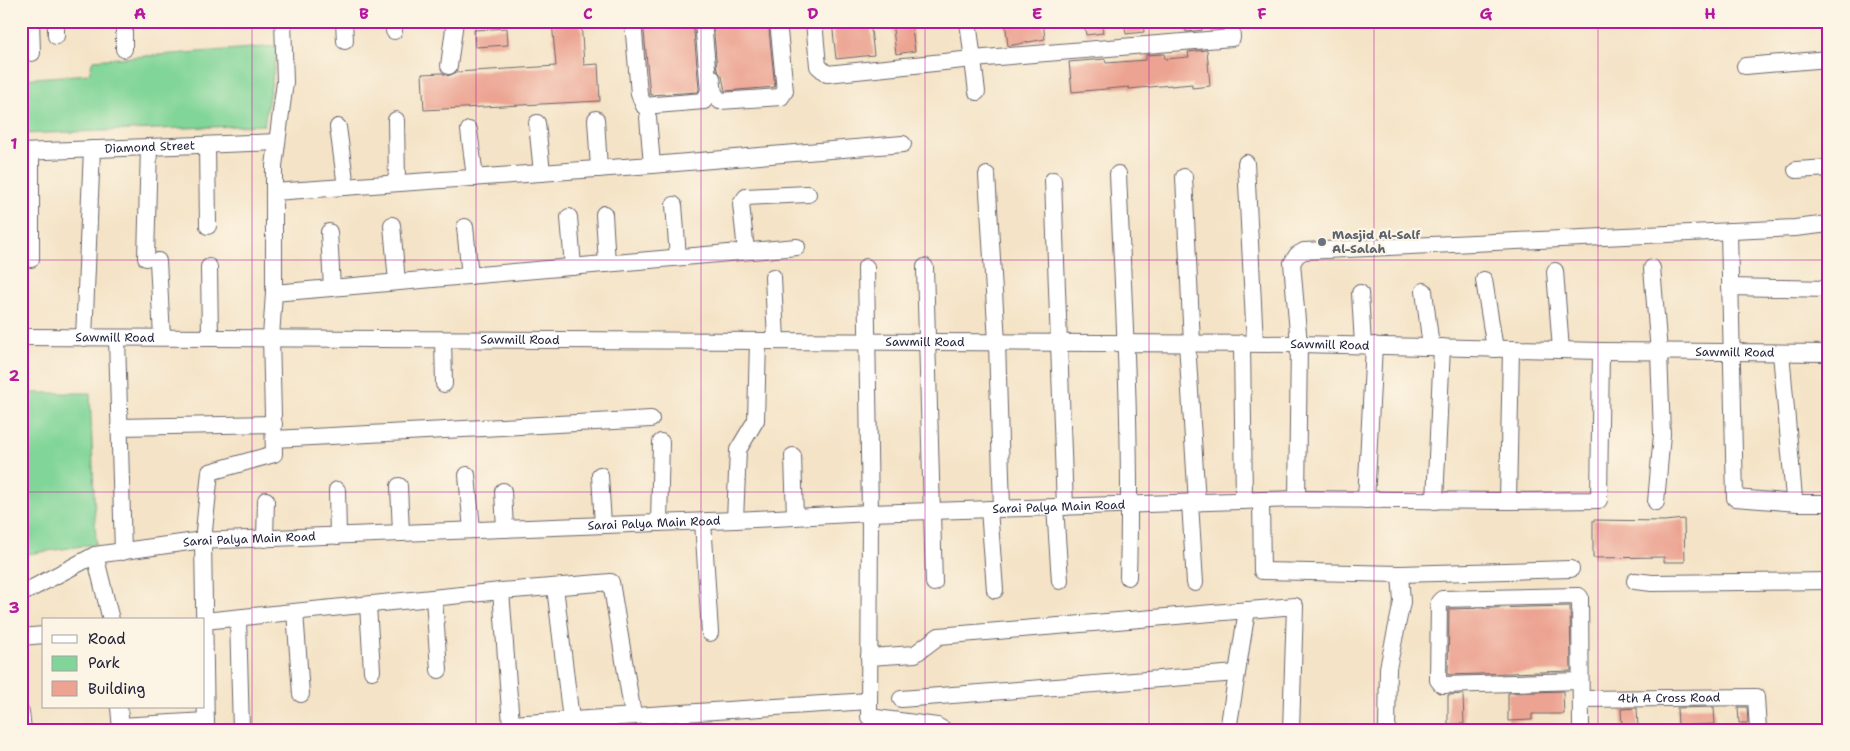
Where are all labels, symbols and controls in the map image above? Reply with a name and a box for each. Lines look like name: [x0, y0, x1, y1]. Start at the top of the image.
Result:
text: A: [134, 3, 146, 24]
text: B: [359, 3, 369, 24]
text: C: [583, 3, 593, 24]
text: D: [807, 3, 819, 24]
text: E: [1032, 3, 1042, 24]
text: F: [1257, 3, 1267, 24]
text: G: [1480, 3, 1493, 24]
text: H: [1704, 3, 1716, 24]
text: 1: [10, 133, 18, 154]
street label: Diamond Street: [104, 137, 195, 157]
place label: Masjid Al-Salf Al-Salah: [1332, 227, 1420, 257]
marker: Masjid Al-Salf Al-Salah: [1316, 236, 1328, 248]
street label: Sawmill Road: [75, 329, 155, 346]
street label: Sawmill Road: [480, 332, 560, 348]
street label: Sawmill Road: [885, 334, 965, 350]
street label: Sawmill Road: [1290, 336, 1370, 354]
street label: Sawmill Road: [1695, 344, 1775, 361]
text: 2: [8, 365, 20, 386]
street label: Sarai Palya Main Road: [992, 497, 1126, 517]
street label: Sarai Palya Main Road: [587, 513, 721, 534]
street label: Sarai Palya Main Road: [182, 528, 316, 551]
text: 3: [8, 597, 20, 618]
legend: [42, 618, 205, 708]
text: Road: [88, 629, 126, 649]
text: Park: [88, 653, 120, 673]
text: Building: [88, 679, 145, 699]
street label: 4th A Cross Road: [1617, 689, 1721, 707]

